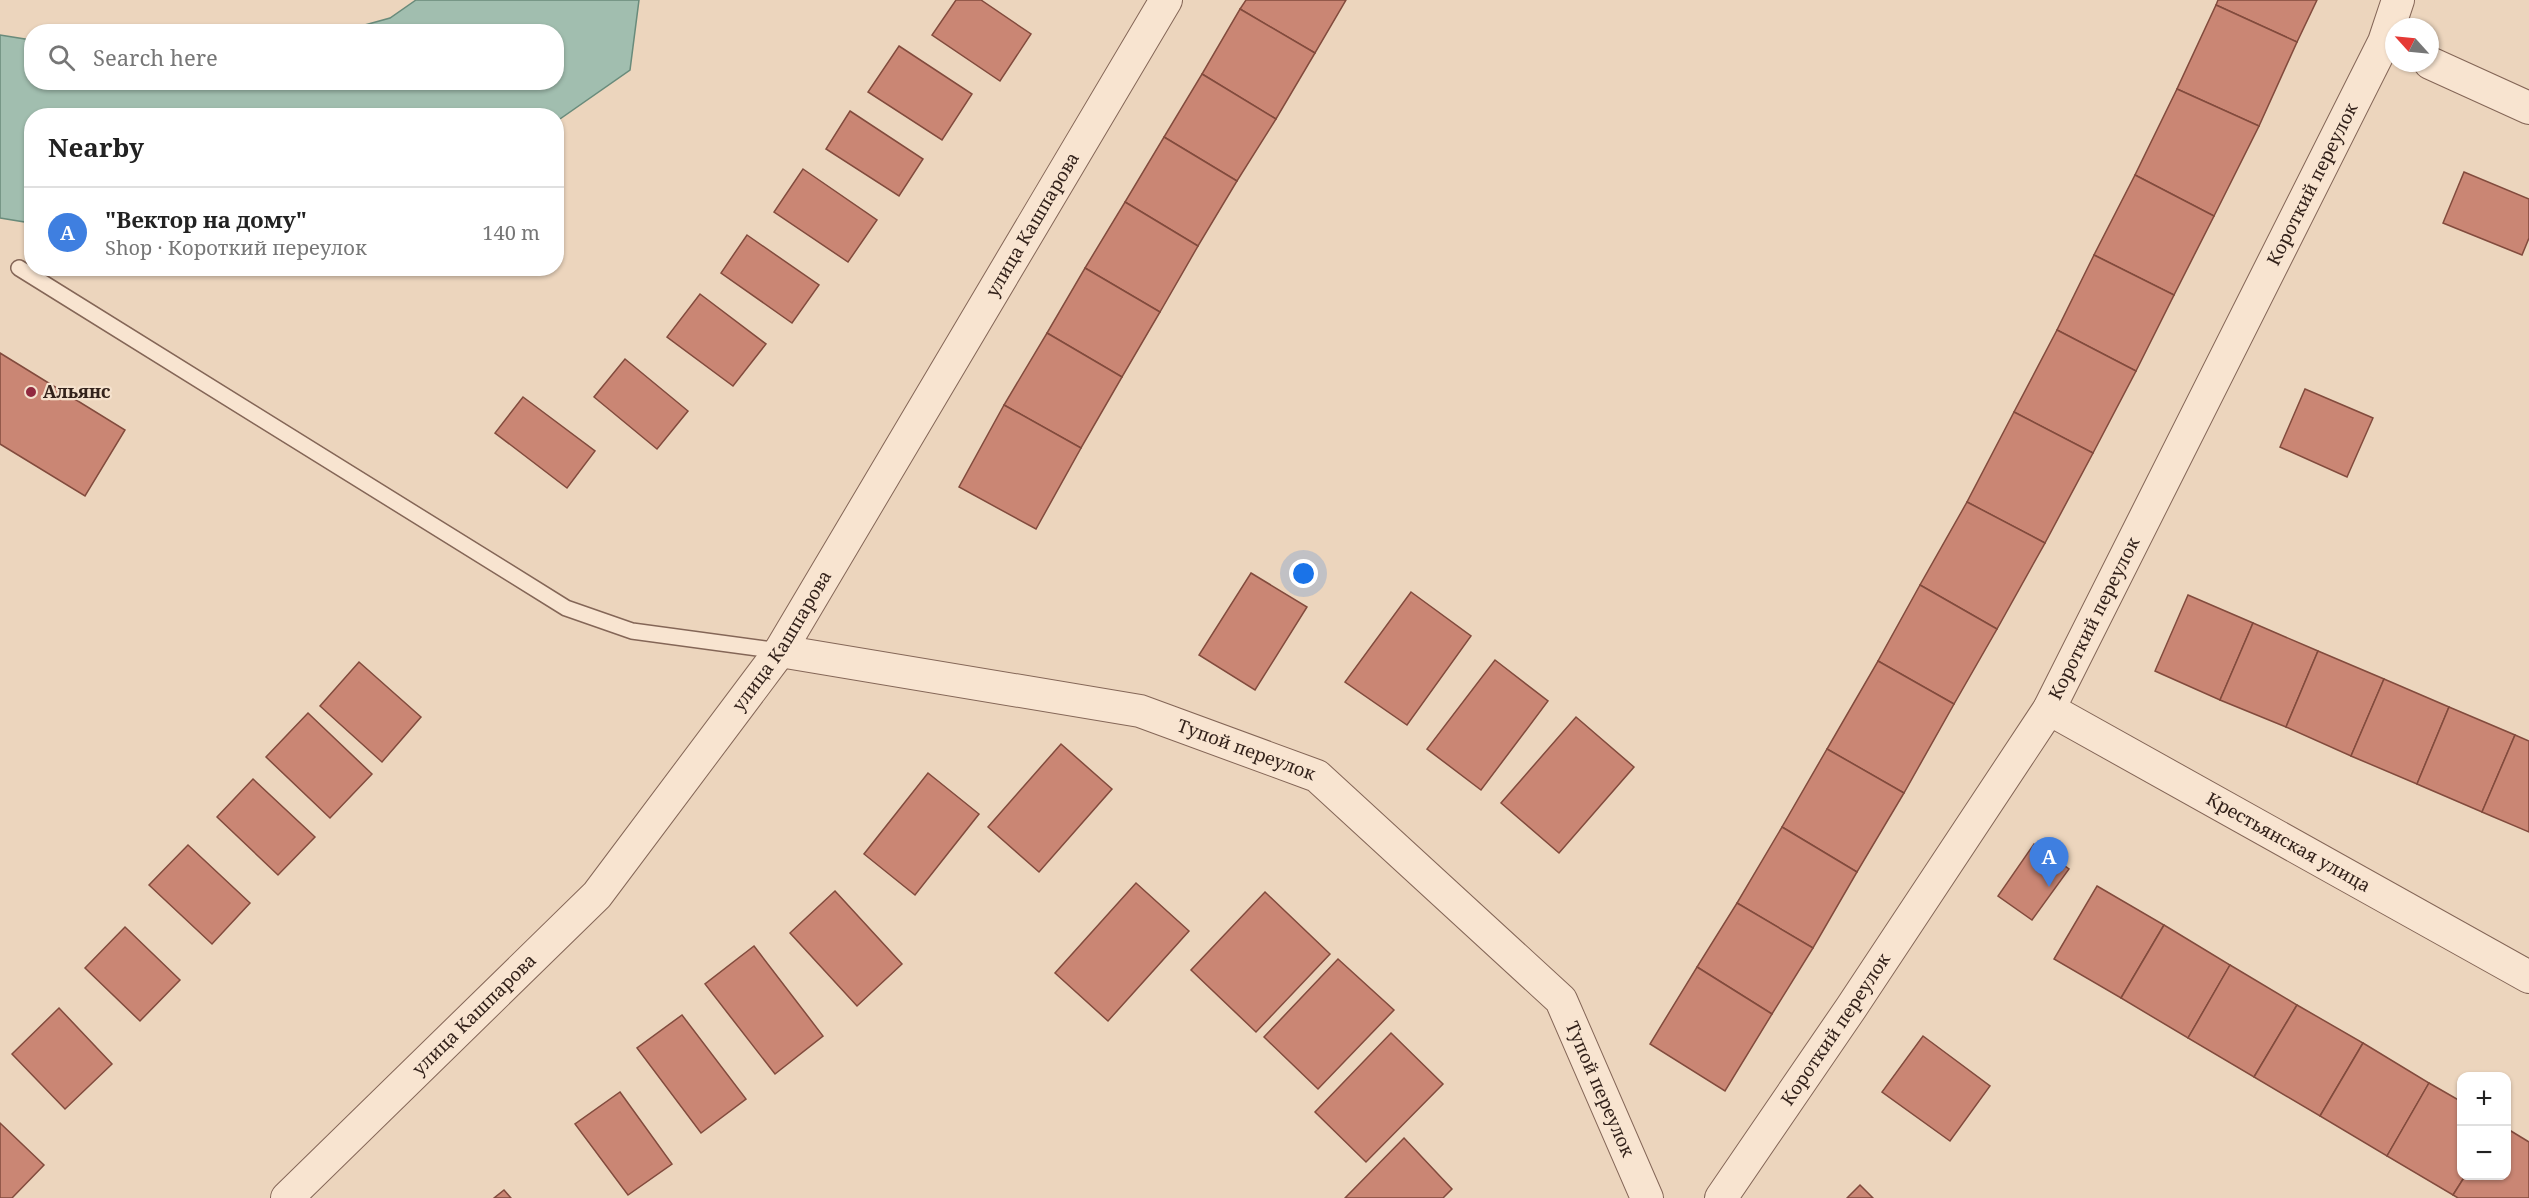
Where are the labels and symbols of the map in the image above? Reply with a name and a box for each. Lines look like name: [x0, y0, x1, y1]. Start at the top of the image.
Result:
north arrow: [2385, 18, 2439, 72]
street label: Короткий переулок: [2261, 98, 2363, 269]
street label: улица Кашпарова: [980, 147, 1084, 301]
place label: Альянс: [43, 379, 111, 403]
marker: Альянс: [24, 385, 38, 399]
street label: Короткий переулок: [2043, 532, 2145, 704]
your location: [1289, 559, 1318, 588]
street label: улица Кашпарова: [726, 565, 836, 716]
street label: Тупой переулок: [1174, 713, 1319, 786]
street label: Крестьянская улица: [2202, 786, 2375, 897]
pin: A: [2030, 838, 2068, 887]
street label: улица Кашпарова: [406, 948, 541, 1080]
street label: Короткий переулок: [1775, 948, 1895, 1110]
street label: Тупой переулок: [1561, 1017, 1641, 1161]

